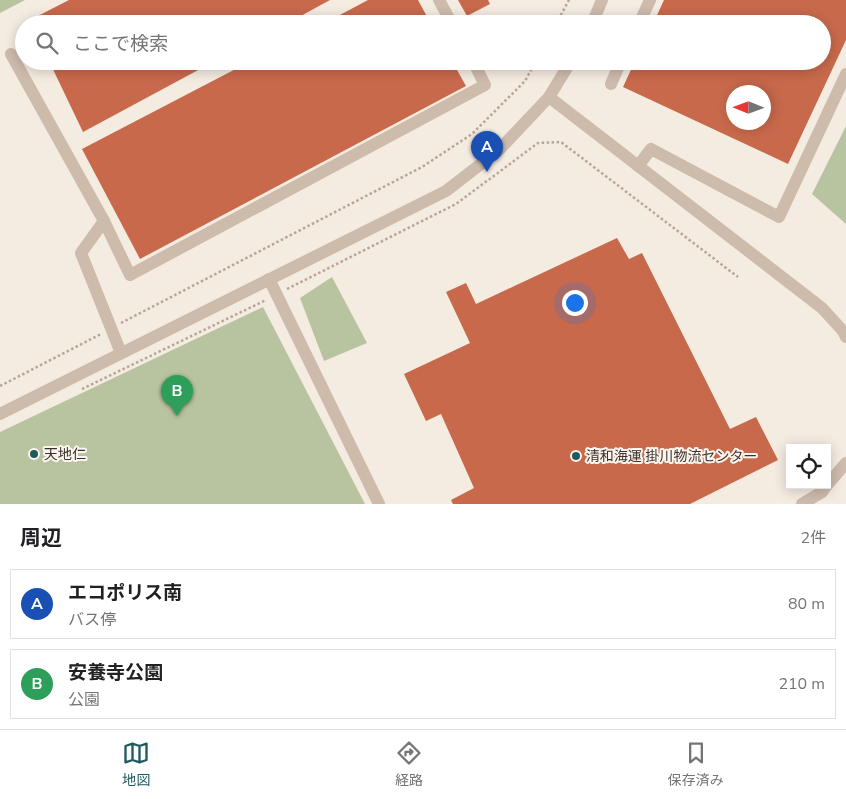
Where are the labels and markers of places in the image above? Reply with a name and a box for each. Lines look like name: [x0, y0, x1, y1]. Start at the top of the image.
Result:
pin: A: [471, 131, 503, 172]
pin: B: [161, 375, 193, 416]
place label: 天地仁: [44, 445, 86, 464]
place label: 清和海運 掛川物流センター: [586, 447, 758, 466]
marker: 天地仁: [28, 448, 40, 460]
marker: 清和海運 掛川物流センター: [570, 450, 582, 462]

